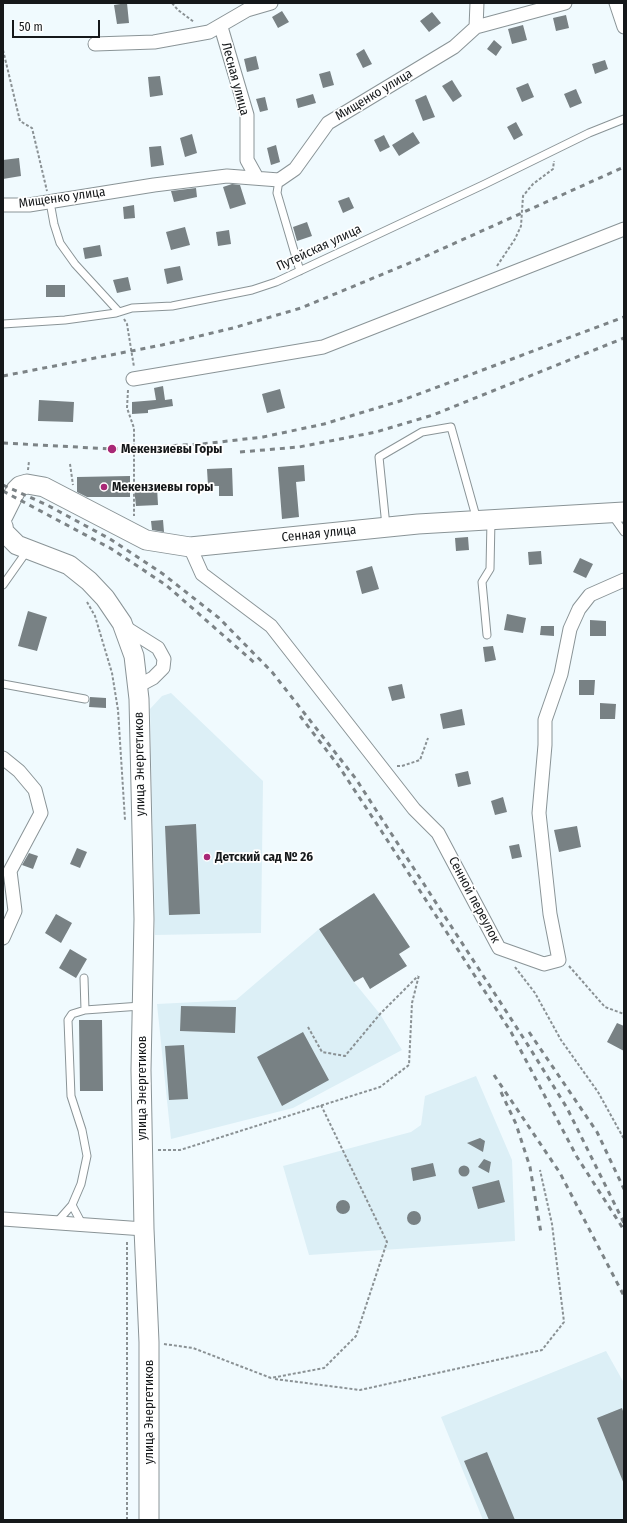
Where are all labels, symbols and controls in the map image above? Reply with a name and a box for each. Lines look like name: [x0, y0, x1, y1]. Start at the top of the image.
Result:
scale bar: [14, 12, 102, 38]
text: 50 m: [19, 20, 43, 34]
street label: Лесная улица: [218, 41, 252, 117]
street label: Мищенко улица: [333, 66, 415, 124]
street label: Мищенко улица: [18, 184, 106, 212]
street label: Путейская улица: [274, 222, 364, 274]
place label: Мекензиевы Горы: [121, 441, 222, 457]
marker: Мекензиевы Горы: [106, 443, 118, 455]
place label: Мекензиевы горы: [112, 479, 213, 495]
marker: Мекензиевы горы: [99, 482, 109, 492]
street label: Сенная улица: [281, 522, 357, 546]
street label: улица Энергетиков: [131, 712, 149, 816]
place label: Детский сад № 26: [215, 849, 313, 865]
marker: Детский сад № 26: [202, 852, 212, 862]
street label: Сенной переулок: [445, 854, 503, 946]
street label: улица Энергетиков: [134, 1036, 150, 1140]
street label: улица Энергетиков: [141, 1360, 157, 1464]

